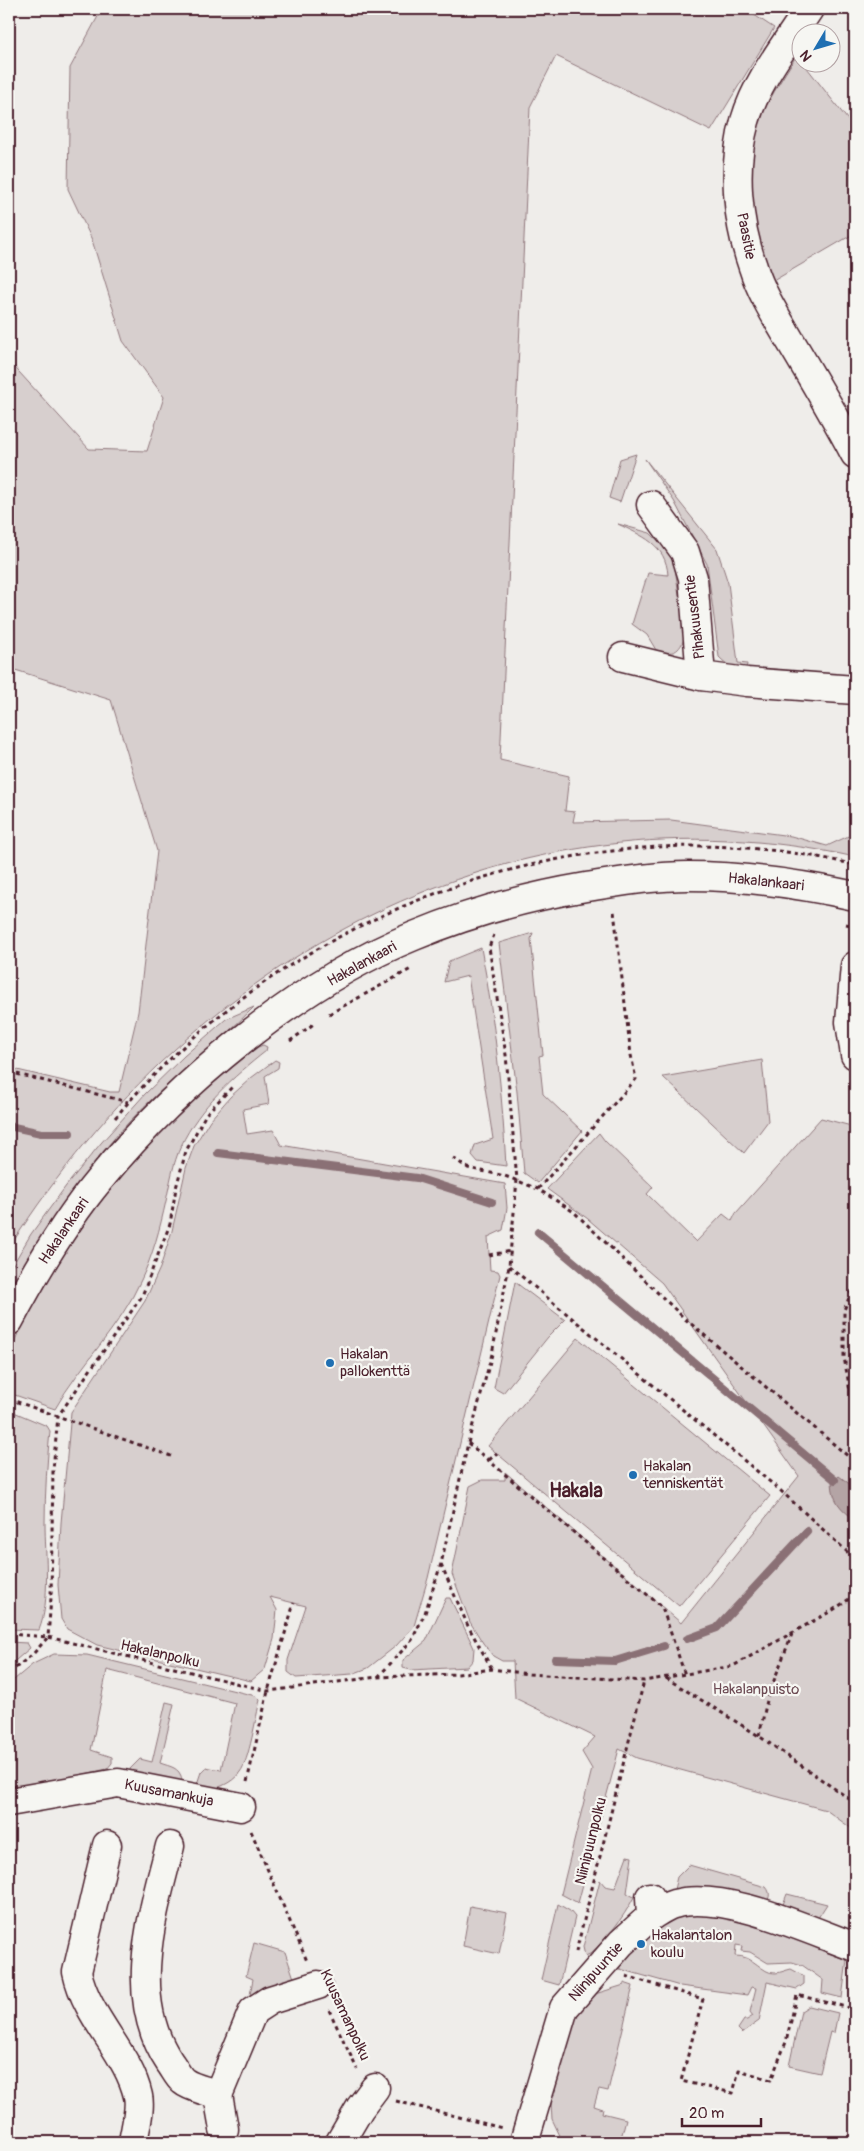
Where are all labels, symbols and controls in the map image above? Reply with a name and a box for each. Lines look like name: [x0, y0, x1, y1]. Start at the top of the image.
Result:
north arrow: [792, 22, 842, 72]
text: N: [797, 47, 816, 65]
street label: Paasitie: [732, 211, 760, 262]
street label: Pihakuusentie: [680, 573, 710, 660]
street label: Hakalankaari: [727, 869, 805, 895]
street label: Hakalankaari: [324, 937, 400, 991]
street label: Hakalankaari: [35, 1194, 93, 1268]
place label: Hakalan pallokenttä: [340, 1345, 410, 1381]
marker: Hakalan pallokenttä: [324, 1357, 336, 1369]
place label: Hakalan tenniskentät: [642, 1457, 724, 1493]
marker: Hakalan tenniskentät: [627, 1469, 639, 1481]
district label: Hakala: [549, 1478, 603, 1503]
street label: Hakalanpolku: [118, 1636, 202, 1672]
park label: Hakalanpuisto: [713, 1680, 799, 1699]
street label: Kuusamankuja: [123, 1775, 215, 1811]
street label: Niinipuunpolku: [571, 1795, 611, 1887]
place label: Hakalantalon koulu: [651, 1926, 732, 1962]
street label: Niinipuuntie: [564, 1938, 628, 2006]
marker: Hakalantalon koulu: [635, 1938, 647, 1950]
street label: Kuusamanpolku: [316, 1966, 374, 2064]
scale bar: [682, 2096, 760, 2128]
text: 20 m: [689, 2104, 724, 2123]

